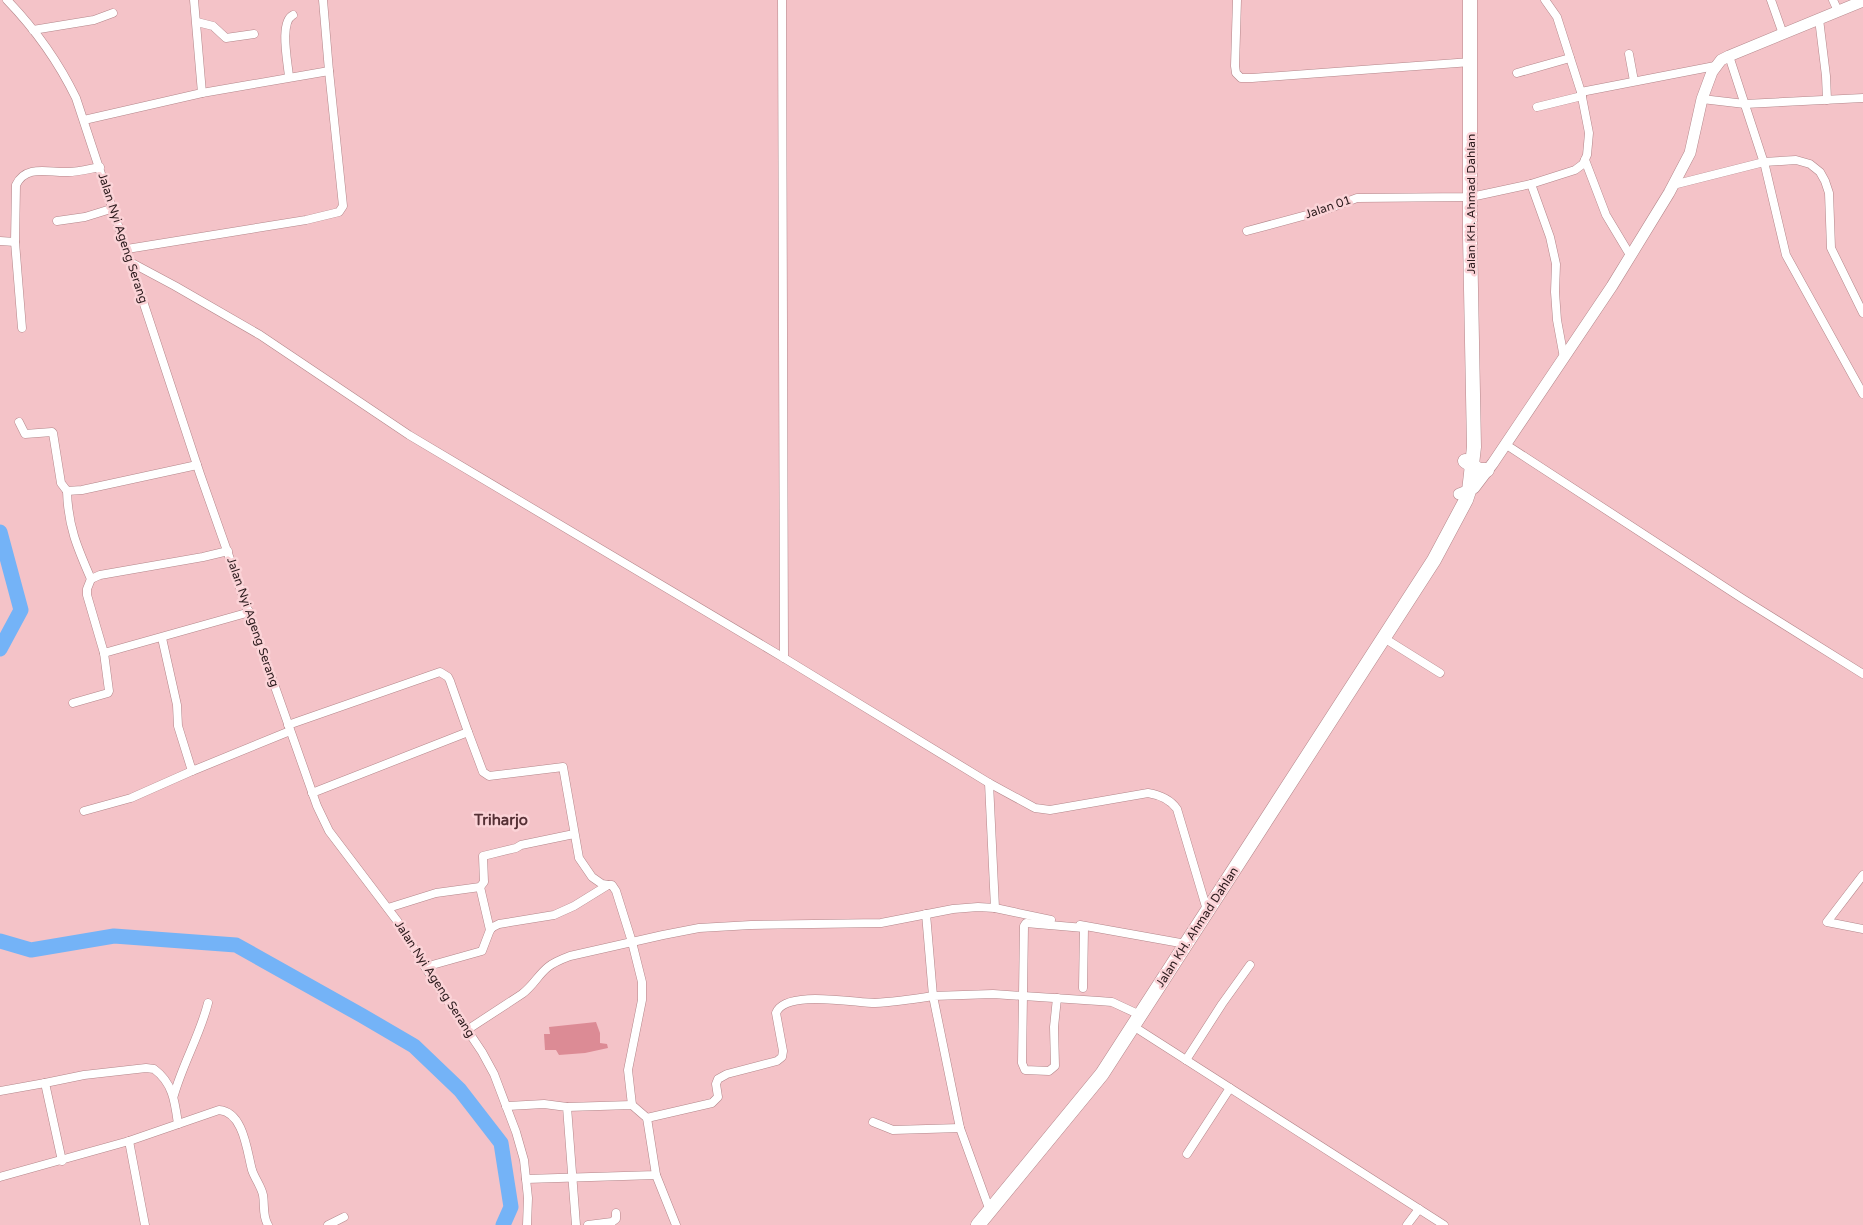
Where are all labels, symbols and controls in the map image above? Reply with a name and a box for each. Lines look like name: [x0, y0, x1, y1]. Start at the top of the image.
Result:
street label: Jalan KH. Ahmad Dahlan: [1464, 134, 1478, 274]
street label: Jalan Nyi Ageng Serang: [95, 171, 151, 305]
street label: Jalan 01: [1303, 193, 1353, 221]
street label: Jalan Nyi Ageng Serang: [224, 555, 282, 689]
district label: Triharjo: [473, 811, 528, 830]
street label: Jalan KH. Ahmad Dahlan: [1153, 864, 1241, 990]
street label: Jalan Nyi Ageng Serang: [392, 918, 478, 1040]

